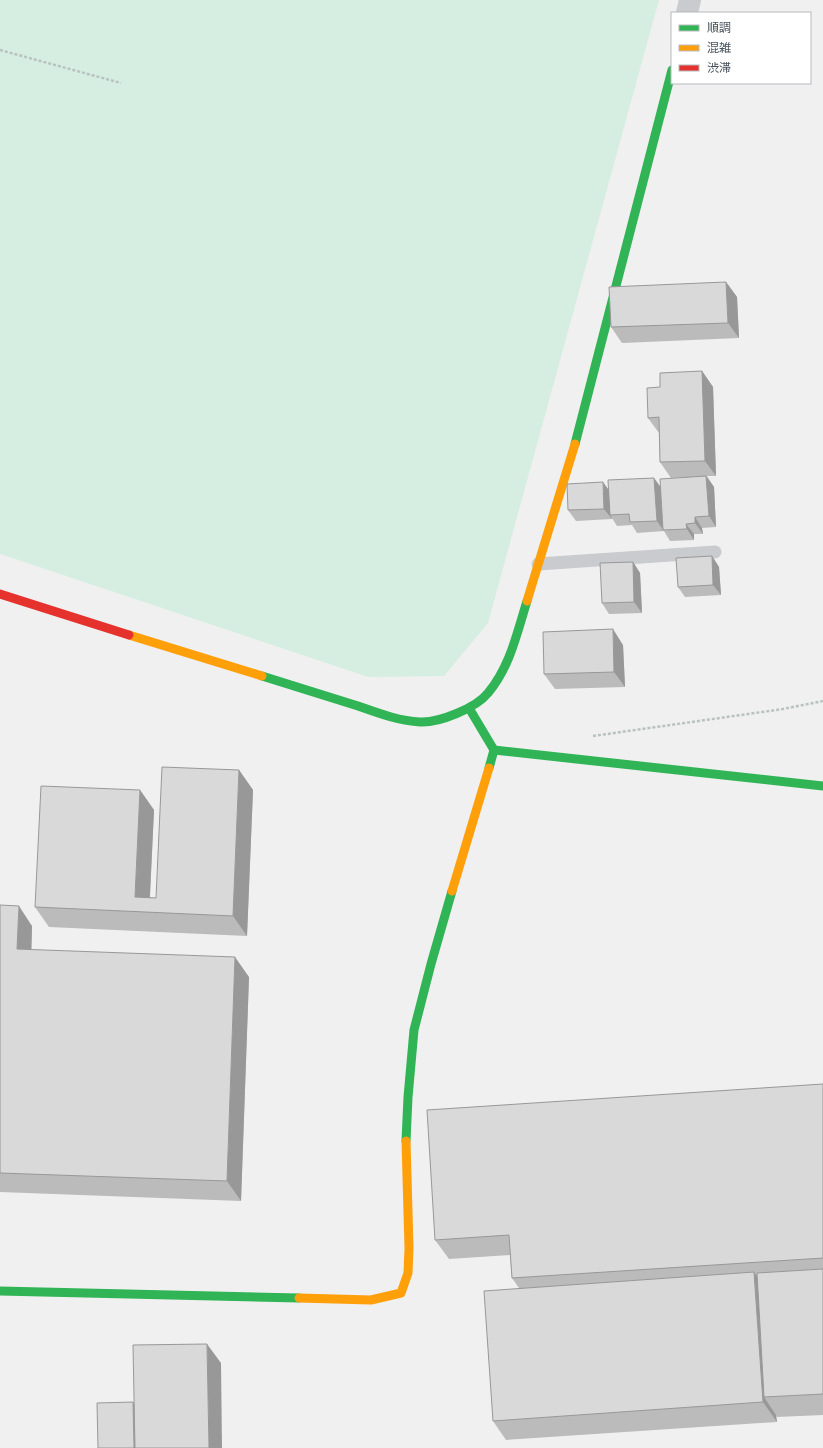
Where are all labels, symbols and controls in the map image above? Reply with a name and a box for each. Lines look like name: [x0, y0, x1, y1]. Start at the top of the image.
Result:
legend: [671, 12, 811, 84]
text: 順調: [707, 21, 731, 35]
text: 混雑: [707, 41, 731, 55]
text: 渋滞: [707, 61, 731, 75]

